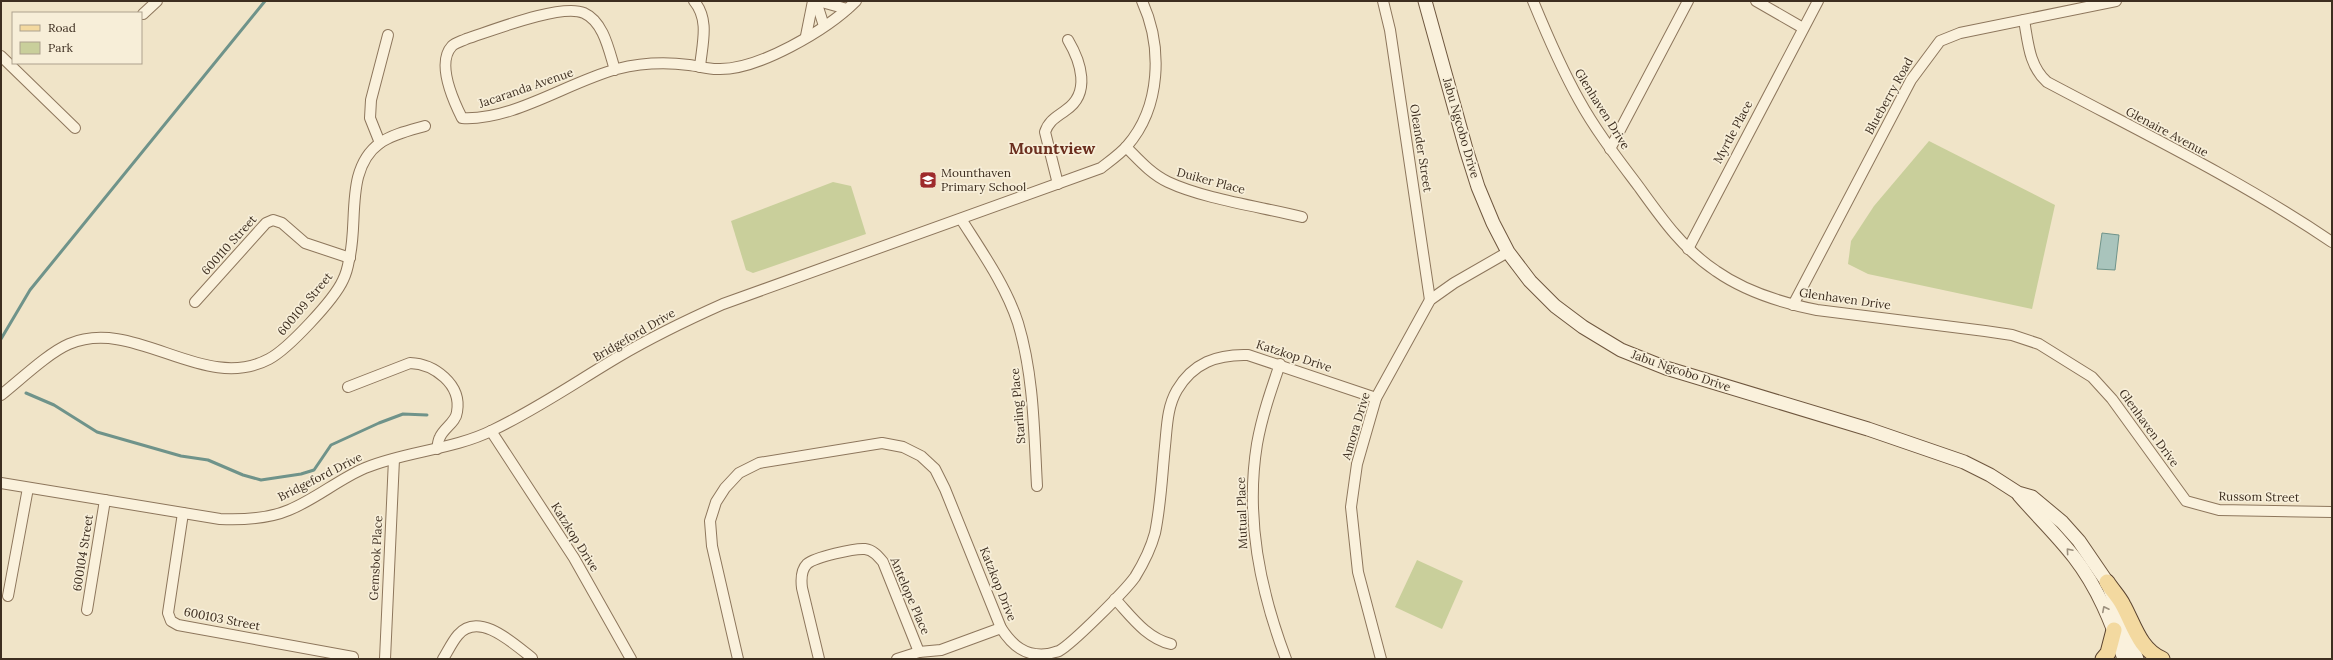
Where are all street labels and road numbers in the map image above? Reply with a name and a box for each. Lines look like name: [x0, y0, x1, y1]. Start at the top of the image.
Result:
street label: Blueberry Road: [1861, 55, 1916, 137]
street label: Jacaranda Avenue: [476, 64, 575, 111]
street label: Glenhaven Drive: [1572, 66, 1634, 152]
street label: Jabu Ngcobo Drive: [1440, 75, 1483, 180]
street label: Myrtle Place: [1710, 97, 1756, 166]
street label: Oleander Street: [1407, 103, 1436, 193]
street label: Glenaire Avenue: [2123, 104, 2211, 160]
street label: Duiker Place: [1175, 164, 1247, 197]
street label: 600110 Street: [198, 211, 260, 278]
street label: 600109 Street: [274, 269, 336, 338]
street label: Glenhaven Drive: [1798, 285, 1892, 312]
street label: Bridgeford Drive: [590, 305, 678, 364]
street label: Katzkop Drive: [1254, 336, 1334, 375]
street label: Jabu Ngcobo Drive: [1629, 346, 1733, 395]
street label: Starling Place: [1007, 367, 1028, 445]
street label: Glenhaven Drive: [2116, 386, 2183, 470]
street label: Amora Drive: [1338, 390, 1373, 462]
street label: Bridgeford Drive: [275, 449, 365, 504]
street label: Mutual Place: [1233, 476, 1250, 549]
street label: Russom Street: [2219, 488, 2300, 505]
street label: Katzkop Drive: [548, 499, 603, 575]
street label: 600104 Street: [69, 513, 96, 592]
street label: Gemsbok Place: [366, 515, 385, 601]
street label: Katzkop Drive: [977, 544, 1020, 624]
street label: Antelope Place: [887, 554, 934, 637]
street label: 600103 Street: [183, 604, 262, 633]

